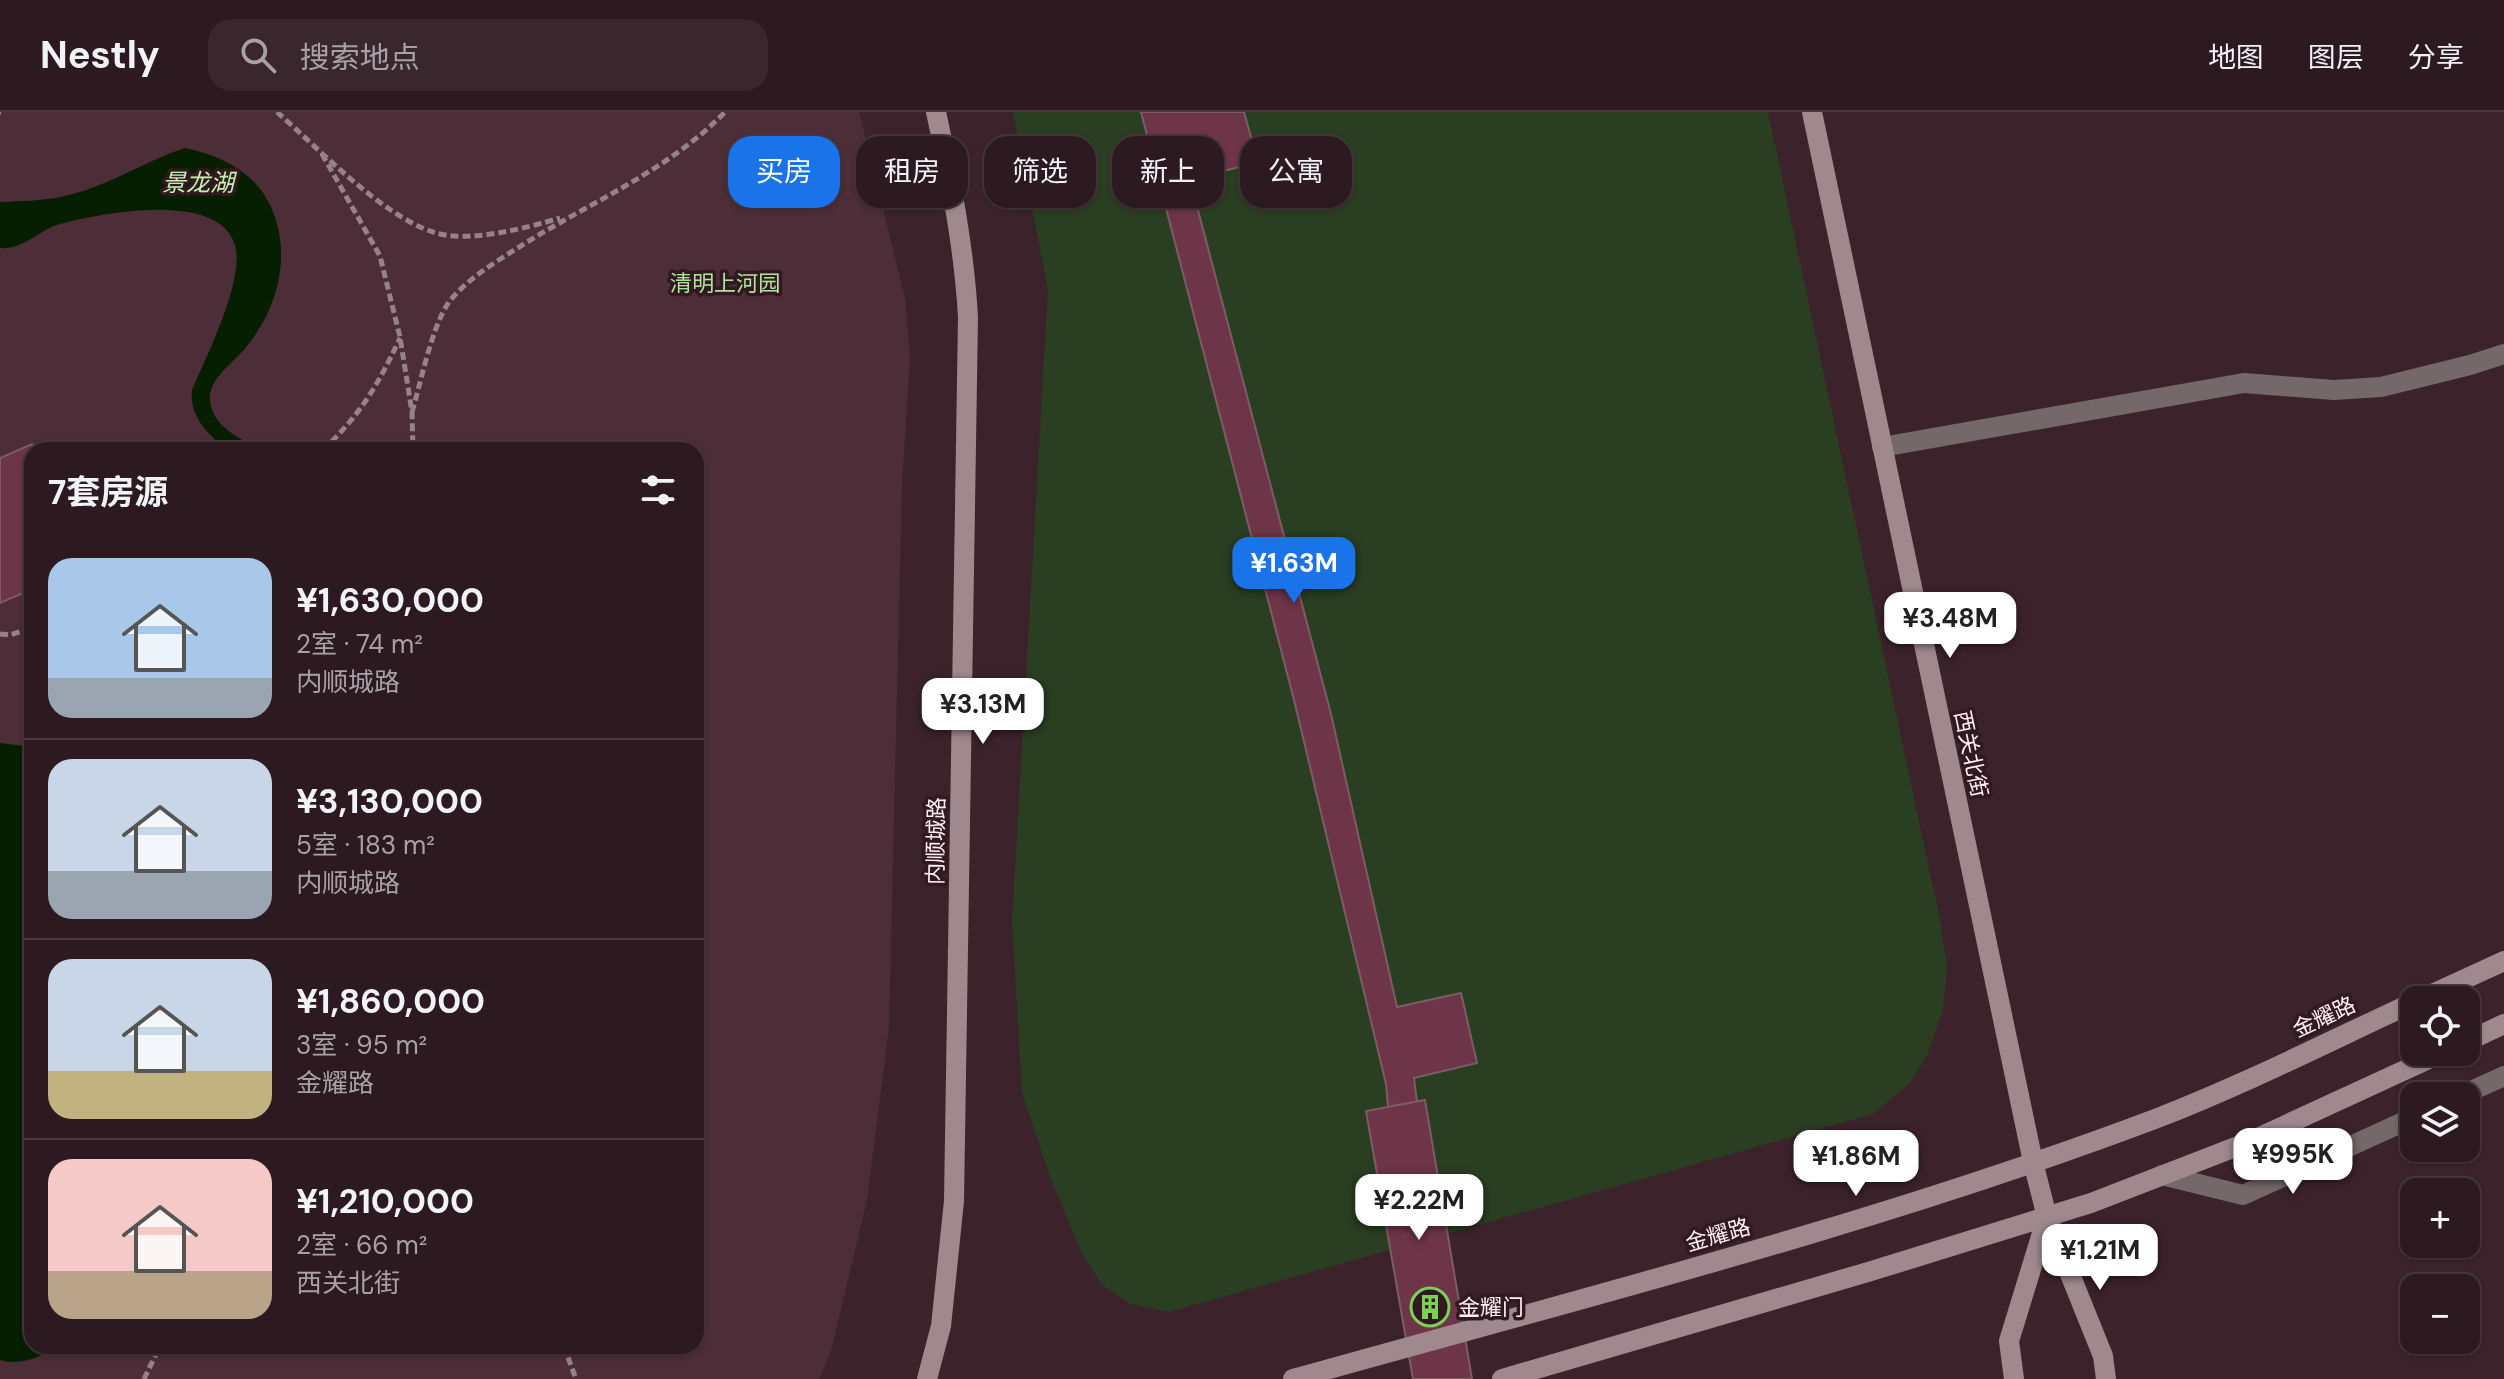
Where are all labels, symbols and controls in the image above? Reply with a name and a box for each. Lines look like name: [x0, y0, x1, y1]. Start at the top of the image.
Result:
search box: [208, 19, 768, 91]
text: Nestly: [40, 30, 160, 80]
icon: search: [236, 33, 280, 77]
text: 搜索地点: [300, 38, 420, 77]
text: 地图: [2208, 39, 2264, 76]
text: 图层: [2308, 39, 2364, 76]
text: 分享: [2408, 39, 2464, 76]
chip: 买房: [728, 136, 840, 208]
chip: 租房: [856, 136, 968, 208]
chip: 筛选: [984, 136, 1096, 208]
chip: 新上: [1112, 136, 1224, 208]
chip: 公寓: [1240, 136, 1352, 208]
water label: 景龙湖: [162, 167, 238, 198]
park label: 清明上河园: [670, 269, 780, 298]
icon: filters: [636, 468, 680, 512]
text: 7套房源: [48, 470, 168, 515]
pin: ¥1.63M: [1229, 537, 1359, 605]
text: ¥1.63M: [1250, 546, 1338, 580]
text: ¥1,630,000: [296, 578, 484, 623]
icon: home: [112, 590, 208, 686]
pin: ¥3.48M: [1885, 592, 2015, 660]
text: ¥3.48M: [1902, 601, 1998, 635]
text: 2室 · 74 m²: [296, 627, 423, 661]
text: 内顺城路: [296, 665, 400, 699]
pin: ¥3.13M: [918, 678, 1048, 746]
text: ¥3.13M: [940, 687, 1026, 721]
street label: 西关北街: [1948, 708, 1994, 800]
text: ¥3,130,000: [296, 779, 483, 824]
icon: home: [112, 791, 208, 887]
street label: 内顺城路: [921, 797, 951, 885]
text: 5室 · 183 m²: [296, 828, 435, 862]
text: 内顺城路: [296, 866, 400, 900]
text: ¥1,860,000: [296, 979, 485, 1024]
map controls: [2400, 986, 2480, 1354]
button: locate: [2400, 986, 2480, 1066]
street label: 金耀路: [2288, 990, 2360, 1044]
icon: home: [112, 991, 208, 1087]
text: 3室 · 95 m²: [296, 1028, 427, 1062]
text: 金耀路: [296, 1066, 374, 1100]
button: layers: [2400, 1082, 2480, 1162]
pin: ¥995K: [2237, 1128, 2349, 1196]
pin: ¥1.86M: [1791, 1130, 1921, 1198]
text: ¥995K: [2251, 1137, 2335, 1171]
text: ¥1.86M: [1812, 1139, 1900, 1173]
pin: ¥2.22M: [1354, 1174, 1484, 1242]
button: +: [2400, 1178, 2480, 1258]
text: ¥1,210,000: [296, 1179, 474, 1224]
text: ¥2.22M: [1373, 1183, 1465, 1217]
icon: home: [112, 1191, 208, 1287]
street label: 金耀路: [1682, 1212, 1754, 1258]
pin: ¥1.21M: [2035, 1224, 2165, 1292]
text: 2室 · 66 m²: [296, 1228, 427, 1262]
text: ¥1.21M: [2060, 1233, 2140, 1267]
text: 西关北街: [296, 1266, 400, 1300]
button: −: [2400, 1274, 2480, 1354]
building icon: 金耀门: [1409, 1286, 1451, 1328]
place label: 金耀门: [1458, 1293, 1524, 1322]

